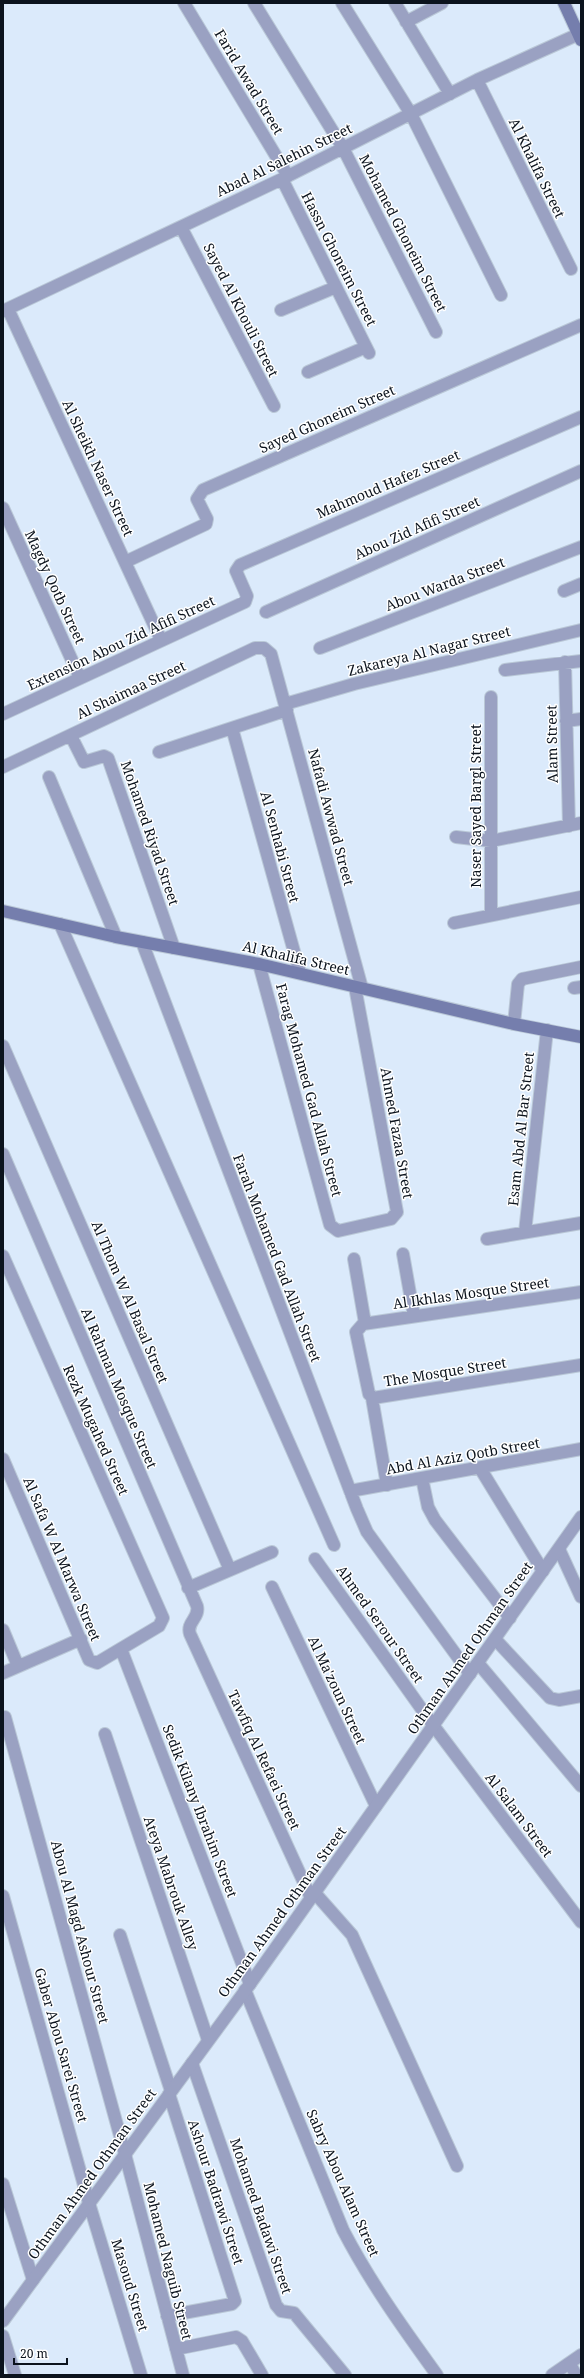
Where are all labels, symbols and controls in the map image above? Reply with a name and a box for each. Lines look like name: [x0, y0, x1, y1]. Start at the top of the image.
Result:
street label: Farid Awad Street: [210, 26, 288, 138]
street label: Al Khalifa Street: [505, 115, 570, 221]
street label: Abad Al Salehin Street: [213, 118, 355, 201]
street label: Mohamed Ghoneim Street: [355, 151, 452, 315]
street label: Hassn Ghoneim Street: [297, 188, 382, 329]
street label: Sayed Al Khouli Street: [199, 240, 284, 380]
street label: Sayed Ghoneim Street: [256, 380, 398, 457]
street label: Al Sheikh Naser Street: [58, 396, 139, 539]
street label: Mahmoud Hafez Street: [313, 445, 462, 522]
street label: Abou Zid Afifi Street: [351, 491, 482, 564]
street label: Magdy Qotb Street: [21, 527, 90, 647]
street label: Abou Warda Street: [382, 552, 507, 615]
street label: Extension Abou Zid Afifi Street: [24, 591, 218, 694]
street label: Zakareya Al Nagar Street: [346, 621, 512, 680]
street label: Al Shaimaa Street: [73, 656, 189, 723]
street label: Alam Street: [541, 705, 562, 783]
street label: Naser Sayed Bargl Street: [466, 724, 485, 888]
street label: Nafadi Awwad Street: [304, 746, 359, 888]
street label: Mohamed Riyad Street: [117, 758, 184, 908]
street label: Al Senhabi Street: [256, 789, 304, 905]
street label: Al Khalifa Street: [241, 936, 351, 979]
street label: Farag Mohamed Gad Allah Street: [272, 981, 347, 1199]
street label: Esam Abd Al Bar Street: [503, 1051, 538, 1207]
street label: Ahmed Fazaa Street: [377, 1066, 418, 1200]
street label: Farah Mohamed Gad Allah Street: [229, 1151, 326, 1365]
street label: Al Thom W Al Basal Street: [88, 1218, 173, 1386]
street label: Al Ikhlas Mosque Street: [392, 1272, 550, 1313]
street label: Al Rahman Mosque Street: [77, 1305, 162, 1471]
street label: The Mosque Street: [382, 1352, 508, 1391]
street label: Rezk Mugahed Street: [59, 1362, 134, 1498]
street label: Abd Al Aziz Qotb Street: [385, 1433, 541, 1478]
street label: Al Safa W Al Marwa Street: [19, 1474, 106, 1644]
street label: Othman Ahmed Othman Street: [403, 1558, 537, 1738]
street label: Ahmed Serour Street: [333, 1561, 428, 1686]
street label: Al Ma'zoun Street: [304, 1633, 371, 1747]
street label: Tawfiq Al Refaei Street: [224, 1687, 305, 1833]
street label: Sedik Kilany Ibrahim Street: [159, 1722, 242, 1900]
street label: Al Salam Street: [481, 1768, 558, 1861]
street label: Ateya Mabrouk Alley: [140, 1813, 203, 1953]
street label: Othman Ahmed Othman Street: [213, 1822, 350, 2001]
street label: Abou Al Magd Ashour Street: [47, 1838, 114, 2026]
street label: Gaber Abou Sarei Street: [30, 1965, 93, 2124]
street label: Othman Ahmed Othman Street: [23, 2084, 160, 2263]
street label: Sabry Abou Alam Street: [302, 2106, 385, 2259]
street label: Ashour Badrawi Street: [184, 2117, 249, 2267]
street label: Mohamed Badawi Street: [226, 2135, 297, 2296]
street label: Mohamed Naguib Street: [140, 2180, 197, 2342]
street label: Masoud Street: [107, 2236, 154, 2333]
scale bar: [14, 2340, 67, 2366]
text: 20 m: [20, 2345, 48, 2362]

